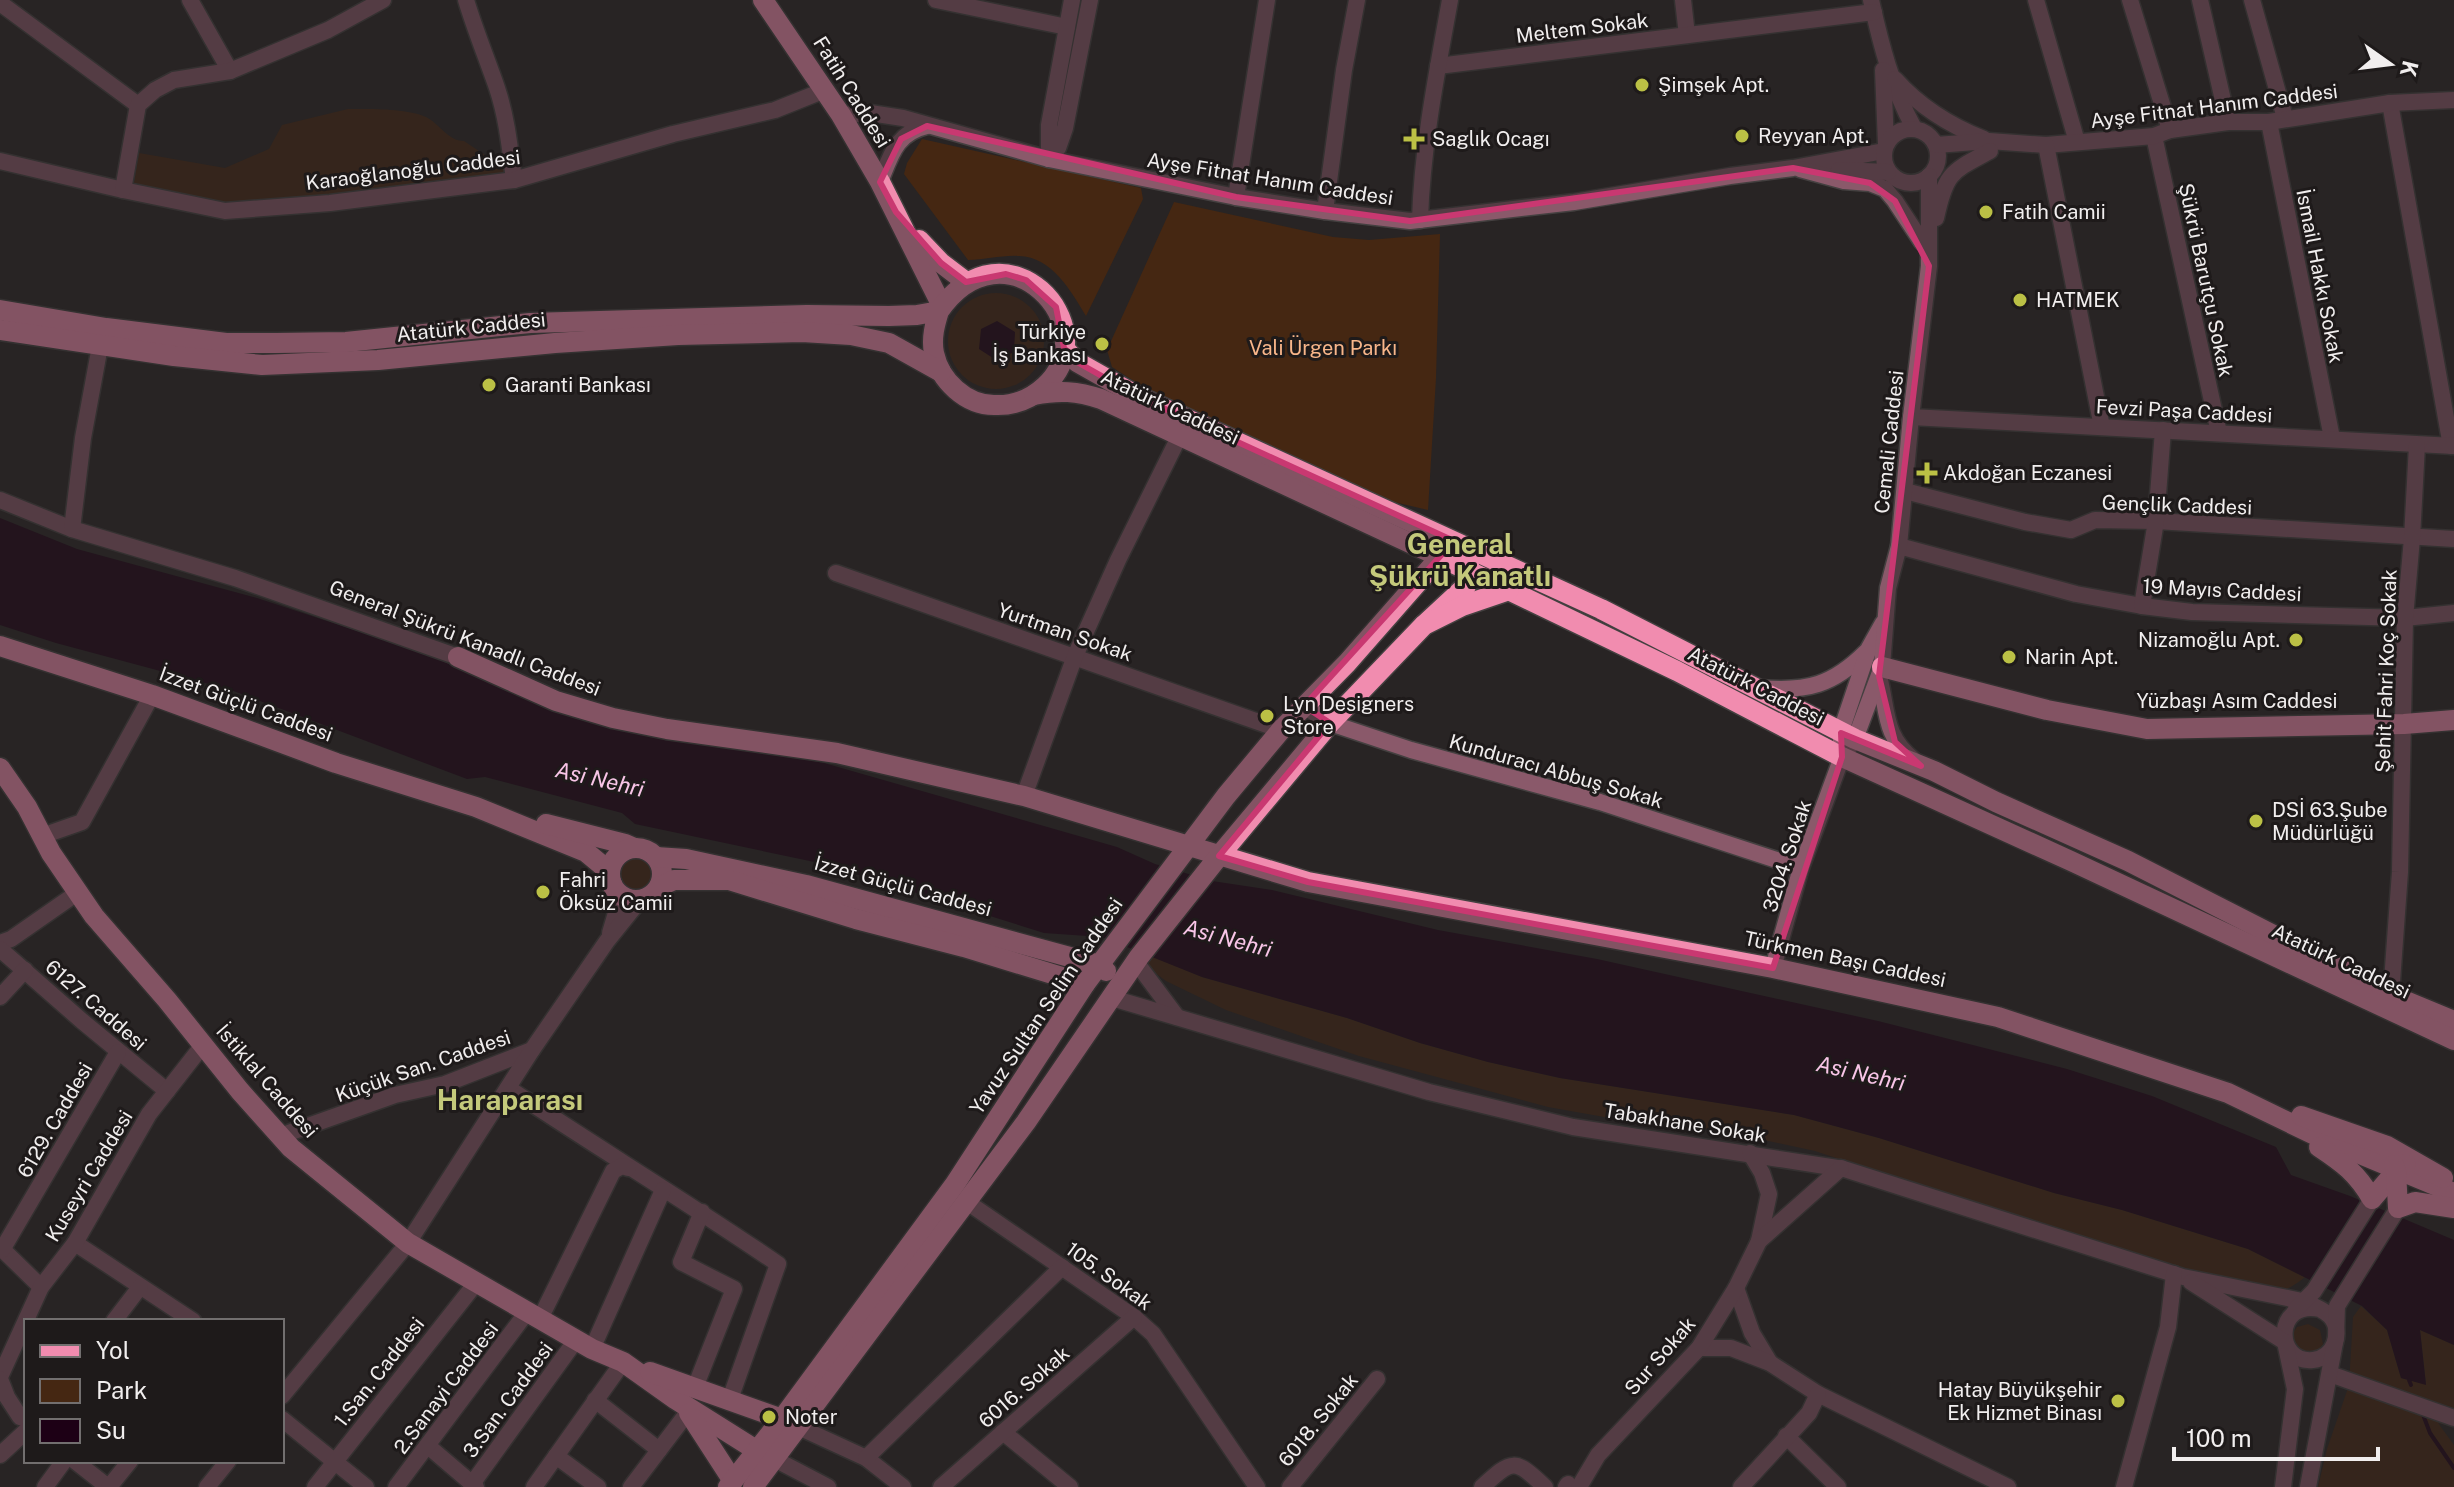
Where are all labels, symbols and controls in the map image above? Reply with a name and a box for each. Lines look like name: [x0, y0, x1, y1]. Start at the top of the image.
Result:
street label: Meltem Sokak: [1514, 8, 1650, 48]
north arrow: [2350, 24, 2430, 104]
street label: Fatih Caddesi: [808, 32, 896, 152]
text: K: [2395, 58, 2424, 80]
place label: Şimşek Apt.: [1658, 73, 1769, 97]
marker: Şimşek Apt.: [1633, 76, 1651, 94]
street label: Ayşe Fitnat Hanım Caddesi: [2089, 79, 2339, 133]
place label: Reyyan Apt.: [1758, 124, 1869, 148]
place label: Saglık Ocagı: [1432, 127, 1550, 151]
marker: Reyyan Apt.: [1733, 127, 1751, 145]
marker: Saglık Ocagı: [1403, 128, 1425, 150]
street label: Karaoğlanoğlu Caddesi: [304, 145, 522, 195]
street label: Ayşe Fitnat Hanım Caddesi: [1145, 148, 1395, 210]
street label: Şükrü Barutçu Sokak: [2174, 181, 2238, 379]
street label: İsmail Hakkı Sokak: [2291, 187, 2349, 365]
place label: Fatih Camii: [2002, 200, 2106, 224]
marker: Fatih Camii: [1977, 203, 1995, 221]
place label: HATMEK: [2036, 288, 2120, 312]
marker: HATMEK: [2011, 291, 2029, 309]
street label: Atatürk Caddesi: [395, 307, 547, 347]
place label: Türkiye İş Bankası: [993, 320, 1086, 367]
marker: Türkiye İş Bankası: [1093, 335, 1111, 353]
park label: Vali Ürgen Parkı: [1249, 335, 1397, 360]
street label: Atatürk Caddesi: [1097, 364, 1243, 450]
street label: Cemali Caddesi: [1870, 369, 1908, 515]
place label: Garanti Bankası: [505, 373, 651, 397]
marker: Garanti Bankası: [480, 376, 498, 394]
street label: Fevzi Paşa Caddesi: [2095, 394, 2273, 428]
place label: Akdoğan Eczanesi: [1943, 461, 2112, 485]
marker: Akdoğan Eczanesi: [1918, 464, 1936, 482]
street label: Gençlik Caddesi: [2101, 490, 2253, 520]
district label: General Şükrü Kanatlı: [1369, 527, 1551, 592]
street label: Şehit Fahri Koç Sokak: [2370, 569, 2402, 773]
street label: 19 Mayıs Caddesi: [2142, 574, 2302, 606]
street label: General Şükrü Kanadlı Caddesi: [326, 575, 604, 701]
street label: Yurtman Sokak: [994, 598, 1136, 666]
place label: Nizamoğlu Apt.: [2138, 628, 2280, 652]
marker: Nizamoğlu Apt.: [2287, 631, 2305, 649]
street label: Atatürk Caddesi: [1684, 641, 1828, 731]
place label: Narin Apt.: [2025, 645, 2118, 669]
marker: Narin Apt.: [2000, 648, 2018, 666]
street label: İzzet Güçlü Caddesi: [156, 661, 336, 747]
street label: Yüzbaşı Asım Caddesi: [2136, 689, 2338, 713]
place label: Lyn Designers Store: [1283, 692, 1414, 739]
marker: Lyn Designers Store: [1258, 707, 1276, 725]
street label: Kunduracı Abbuş Sokak: [1446, 729, 1666, 813]
water label: Asi Nehri: [553, 756, 647, 802]
street label: 3204. Sokak: [1758, 797, 1816, 915]
place label: DSİ 63.Şube Müdürlüğü: [2272, 798, 2387, 845]
marker: DSİ 63.Şube Müdürlüğü: [2247, 812, 2265, 830]
street label: İzzet Güçlü Caddesi: [812, 851, 994, 921]
place label: Fahri Öksüz Camii: [559, 868, 673, 915]
marker: Fahri Öksüz Camii: [534, 883, 552, 901]
street label: Yavuz Sultan Selim Caddesi: [964, 893, 1128, 1119]
water label: Asi Nehri: [1181, 914, 1275, 962]
street label: Atatürk Caddesi: [2268, 918, 2414, 1004]
street label: Türkmen Başı Caddesi: [1742, 926, 1948, 992]
street label: 6127. Caddesi: [40, 955, 152, 1055]
street label: İstiklal Caddesi: [211, 1019, 323, 1143]
street label: Küçük San. Caddesi: [332, 1025, 514, 1107]
water label: Asi Nehri: [1814, 1050, 1908, 1096]
street label: 6129. Caddesi: [12, 1058, 98, 1182]
district label: Haraparası: [437, 1083, 583, 1116]
street label: Tabakhane Sokak: [1602, 1098, 1768, 1148]
street label: Kuseyri Caddesi: [40, 1106, 138, 1246]
street label: 105. Sokak: [1061, 1237, 1157, 1315]
street label: 1.San. Caddesi: [329, 1312, 429, 1432]
street label: Sur Sokak: [1620, 1312, 1700, 1400]
street label: 2.Sanayi Caddesi: [389, 1317, 503, 1459]
legend: [24, 1319, 284, 1463]
text: Yol: [96, 1336, 130, 1364]
street label: 3.San. Caddesi: [458, 1337, 558, 1463]
street label: 6016. Sokak: [974, 1341, 1074, 1433]
street label: 6018. Sokak: [1273, 1369, 1363, 1471]
text: Park: [96, 1376, 147, 1404]
place label: Hatay Büyükşehir Ek Hizmet Binası: [1938, 1378, 2102, 1425]
marker: Hatay Büyükşehir Ek Hizmet Binası: [2109, 1392, 2127, 1410]
place label: Noter: [785, 1405, 838, 1429]
marker: Noter: [760, 1408, 778, 1426]
scale bar: [2174, 1411, 2378, 1461]
text: Su: [96, 1416, 126, 1444]
text: 100 m: [2186, 1424, 2252, 1452]

